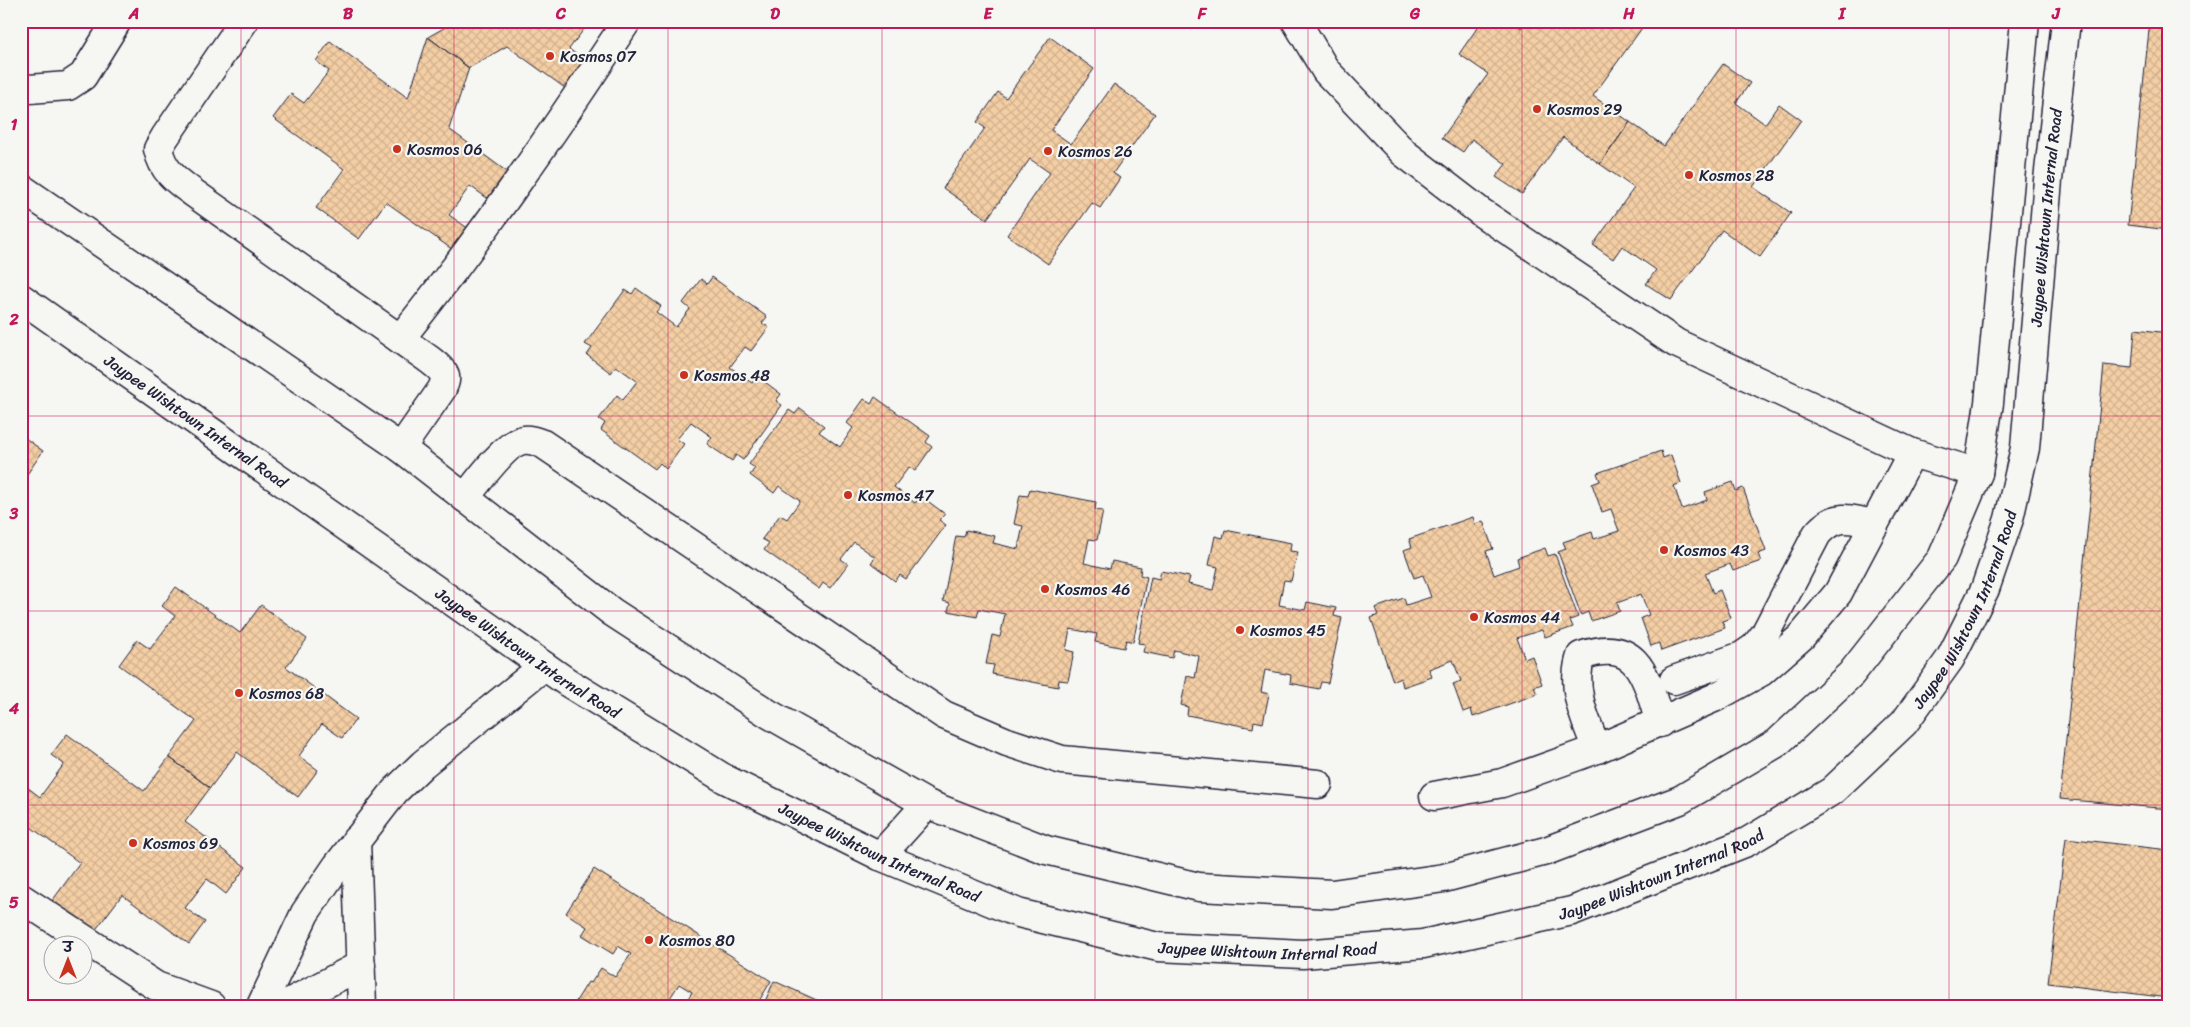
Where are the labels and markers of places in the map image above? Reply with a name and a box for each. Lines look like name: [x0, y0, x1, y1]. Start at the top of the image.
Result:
place label: Kosmos 07: [560, 42, 636, 71]
marker: Kosmos 07: [544, 50, 556, 62]
place label: Kosmos 29: [1547, 95, 1623, 124]
marker: Kosmos 29: [1531, 103, 1543, 115]
place label: Kosmos 06: [407, 135, 483, 164]
place label: Kosmos 26: [1058, 137, 1133, 166]
marker: Kosmos 06: [391, 143, 403, 155]
marker: Kosmos 26: [1042, 145, 1054, 157]
place label: Kosmos 28: [1699, 161, 1775, 190]
marker: Kosmos 28: [1683, 169, 1695, 181]
place label: Kosmos 48: [694, 361, 770, 390]
marker: Kosmos 48: [678, 369, 690, 381]
place label: Kosmos 47: [858, 481, 934, 510]
marker: Kosmos 47: [842, 489, 854, 501]
place label: Kosmos 43: [1674, 536, 1749, 565]
marker: Kosmos 43: [1658, 544, 1670, 556]
place label: Kosmos 46: [1055, 575, 1130, 604]
marker: Kosmos 46: [1039, 583, 1051, 595]
place label: Kosmos 44: [1484, 603, 1560, 632]
marker: Kosmos 44: [1468, 611, 1480, 623]
place label: Kosmos 45: [1250, 616, 1326, 645]
marker: Kosmos 45: [1234, 624, 1246, 636]
place label: Kosmos 68: [249, 679, 324, 708]
marker: Kosmos 68: [233, 687, 245, 699]
place label: Kosmos 69: [143, 829, 218, 858]
marker: Kosmos 69: [127, 837, 139, 849]
place label: Kosmos 80: [659, 926, 735, 955]
marker: Kosmos 80: [643, 934, 655, 946]

